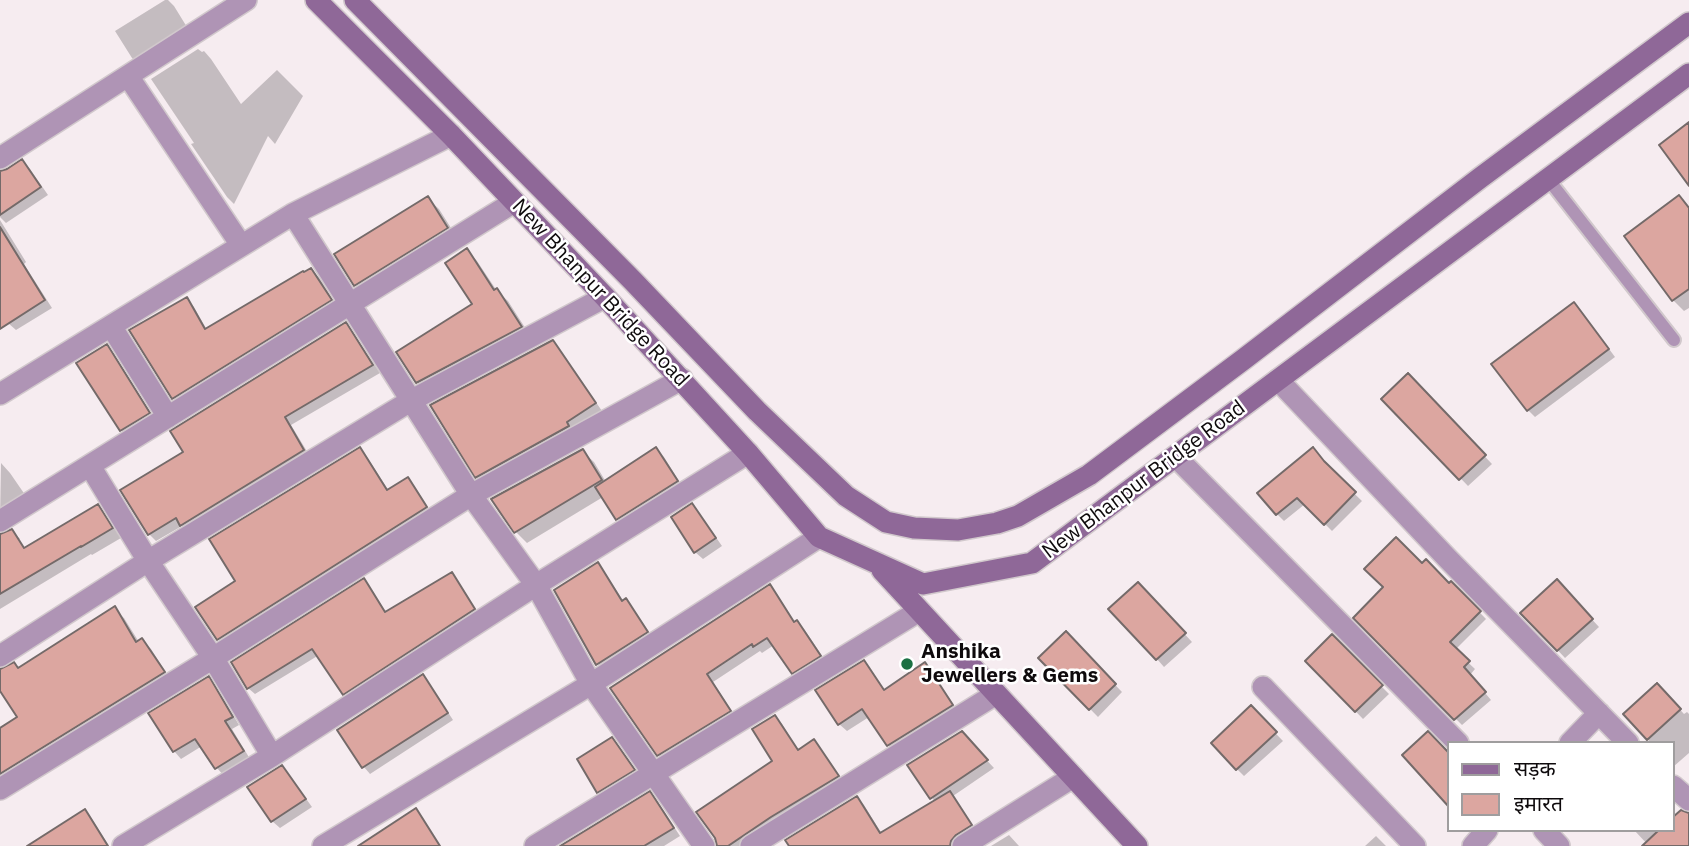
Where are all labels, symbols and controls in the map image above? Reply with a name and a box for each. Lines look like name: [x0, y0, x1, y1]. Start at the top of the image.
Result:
street label: New Bhanpur Bridge Road: [506, 194, 694, 392]
street label: New Bhanpur Bridge Road: [1038, 395, 1250, 565]
place label: Anshika Jewellers & Gems: [921, 639, 1098, 689]
marker: Anshika Jewellers & Gems: [899, 656, 915, 672]
legend: [1448, 741, 1675, 832]
text: सड़क: [1514, 754, 1556, 782]
text: इमारत: [1514, 789, 1563, 817]

